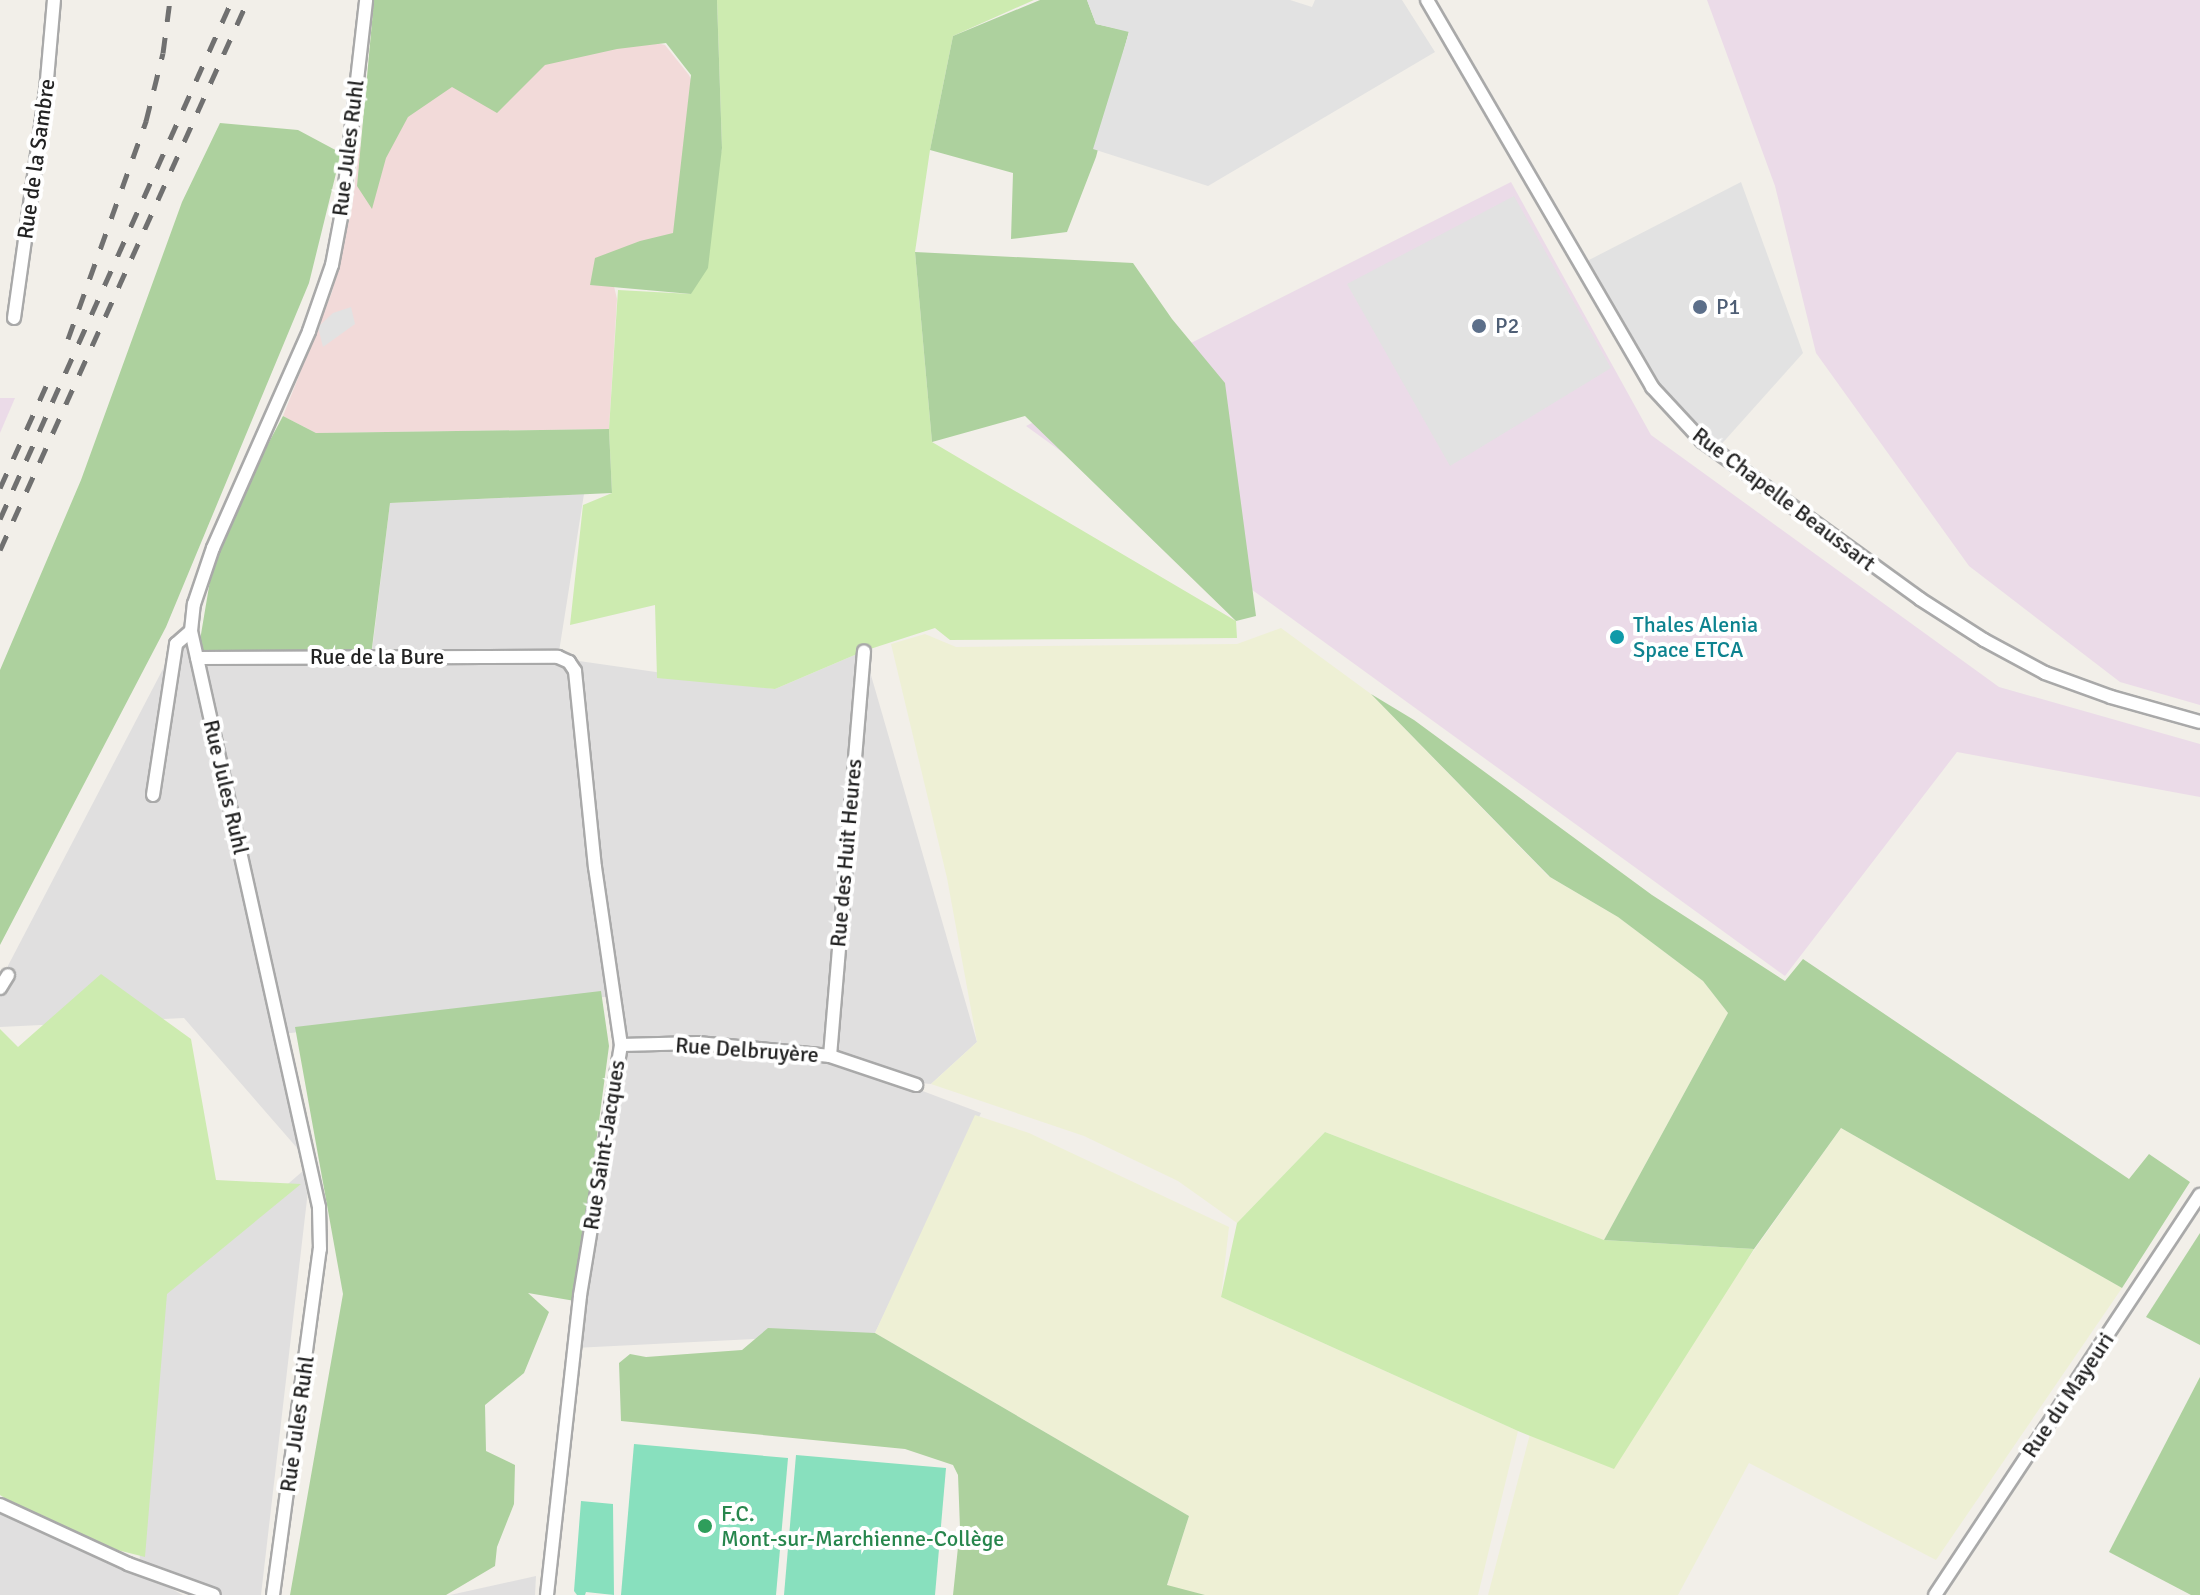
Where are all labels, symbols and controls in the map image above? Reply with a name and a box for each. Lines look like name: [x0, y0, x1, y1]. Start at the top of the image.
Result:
street label: Rue de la Sambre: [12, 77, 60, 241]
street label: Rue Jules Ruhl: [327, 78, 369, 218]
place label: P1: [1716, 294, 1740, 320]
marker: P1: [1691, 298, 1709, 316]
place label: P2: [1495, 313, 1519, 339]
marker: P2: [1470, 317, 1488, 335]
street label: Rue Chapelle Beaussart: [1687, 422, 1881, 576]
place label: Thales Alenia Space ETCA: [1633, 611, 1758, 662]
marker: Thales Alenia Space ETCA: [1608, 628, 1626, 646]
street label: Rue de la Bure: [310, 644, 444, 670]
street label: Rue Jules Ruhl: [198, 717, 254, 857]
street label: Rue des Huit Heures: [825, 758, 867, 948]
street label: Rue Delbruyère: [674, 1032, 820, 1068]
street label: Rue Saint-Jacques: [578, 1058, 630, 1232]
street label: Rue du Mayeuri: [2016, 1327, 2120, 1463]
street label: Rue Jules Ruhl: [274, 1354, 320, 1494]
place label: F.C. Mont-sur-Marchienne-Collège: [721, 1500, 1004, 1552]
marker: F.C. Mont-sur-Marchienne-Collège: [696, 1517, 714, 1535]

